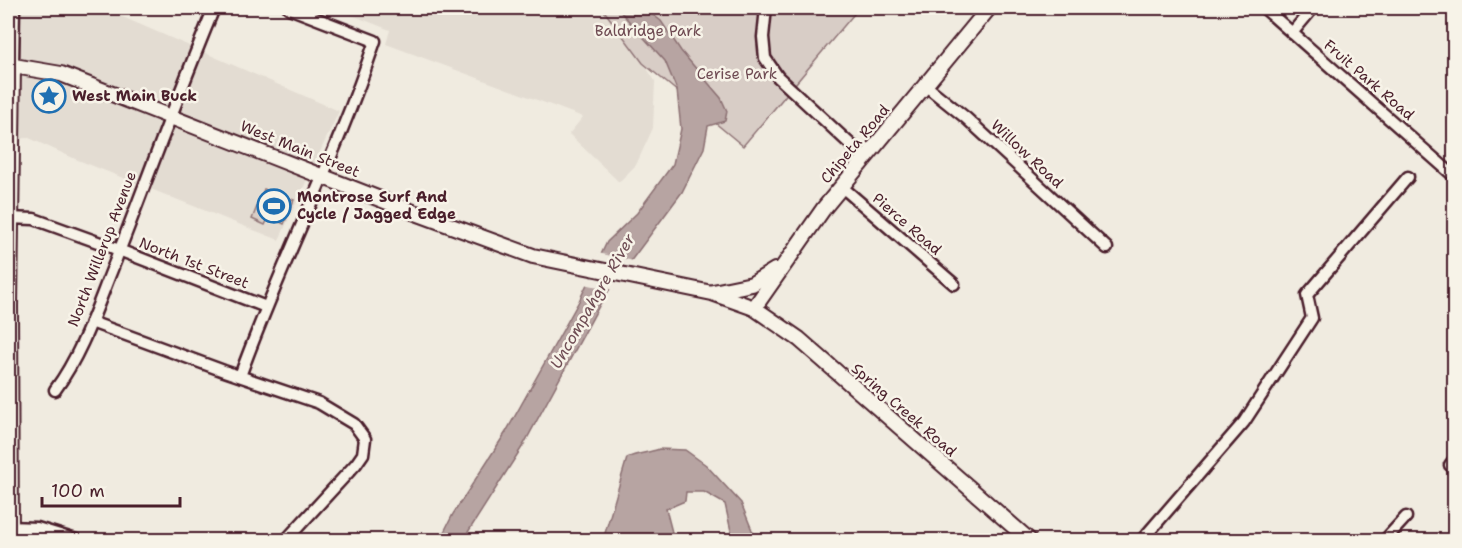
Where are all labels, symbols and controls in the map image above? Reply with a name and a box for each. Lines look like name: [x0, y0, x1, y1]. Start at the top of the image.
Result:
park label: Baldridge Park: [595, 21, 701, 41]
street label: Fruit Park Road: [1320, 35, 1419, 125]
park label: Cerise Park: [697, 64, 777, 84]
place icon: West Main Buck: [31, 78, 67, 114]
place label: West Main Buck: [72, 86, 197, 106]
street label: Chipeta Road: [816, 100, 894, 188]
street label: Willow Road: [987, 115, 1068, 193]
street label: West Main Street: [237, 116, 363, 182]
street label: North Willerup Avenue: [63, 168, 141, 330]
place label: Montrose Surf And Cycle / Jagged Edge: [297, 187, 456, 224]
sports icon: Montrose Surf And Cycle / Jagged Edge: [256, 188, 292, 224]
street label: Pierce Road: [868, 188, 946, 260]
water label: Uncompahgre River: [545, 230, 640, 373]
street label: North 1st Street: [136, 233, 252, 293]
street label: Spring Creek Road: [847, 359, 961, 462]
scale bar: [42, 470, 180, 508]
text: 100 m: [51, 479, 105, 503]

